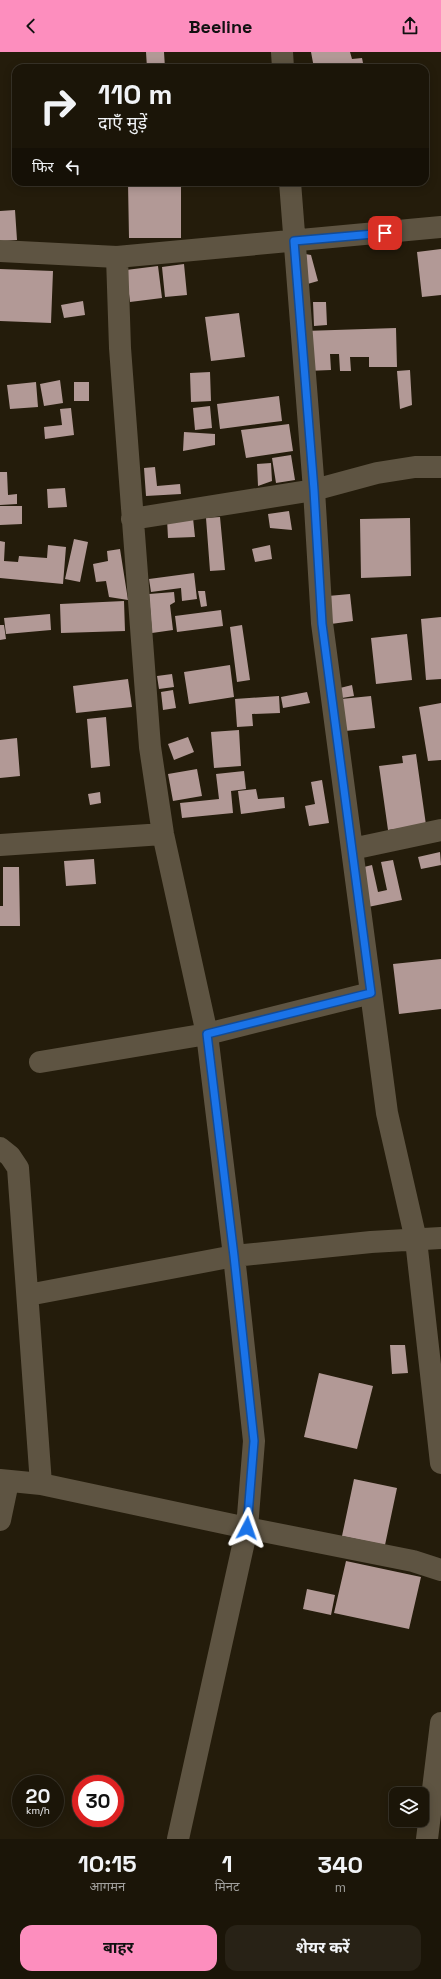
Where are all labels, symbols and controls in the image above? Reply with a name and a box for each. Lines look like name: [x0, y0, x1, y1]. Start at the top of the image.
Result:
icon: back: [20, 15, 42, 37]
text: Beeline: [189, 15, 252, 38]
icon: share: [399, 15, 421, 37]
text: 110 m: [98, 76, 172, 112]
icon: right: [32, 80, 84, 132]
text: दाएँ मुड़ें: [98, 111, 147, 134]
icon: left: [62, 156, 84, 178]
text: फिर: [32, 157, 54, 176]
pin: [368, 216, 402, 250]
icon: arrive: [374, 222, 396, 244]
position arrow: [226, 1507, 268, 1549]
speed limit sign: 30: [72, 1775, 124, 1827]
text: 20: [26, 1783, 50, 1809]
map controls: [389, 1787, 429, 1827]
button: layers: [389, 1787, 429, 1827]
text: km/h: [26, 1804, 50, 1817]
text: 10:15: [78, 1848, 137, 1879]
text: 1: [222, 1848, 233, 1879]
text: 340: [318, 1849, 363, 1880]
text: आगमन: [90, 1878, 125, 1895]
text: मिनट: [215, 1878, 240, 1895]
text: m: [335, 1879, 346, 1896]
button: बाहर: [20, 1925, 217, 1971]
button: शेयर करें: [225, 1925, 421, 1971]

